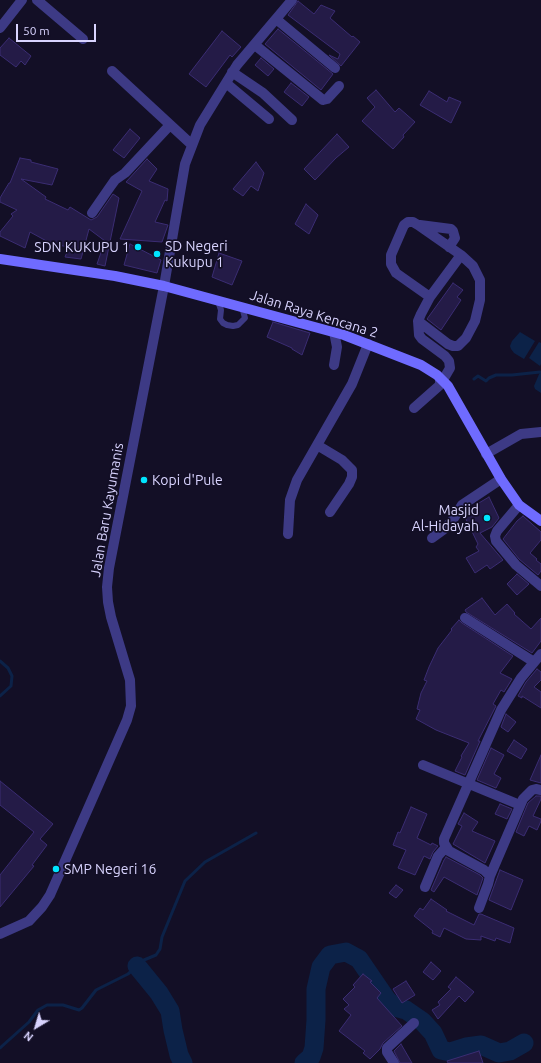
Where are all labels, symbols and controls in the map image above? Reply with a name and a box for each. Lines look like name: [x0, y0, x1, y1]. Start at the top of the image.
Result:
scale bar: [18, 16, 98, 42]
text: 50 m: [23, 24, 50, 37]
place label: SD Negeri Kukupu 1: [165, 238, 228, 270]
place label: SDN KUKUPU 1: [34, 239, 130, 255]
marker: SDN KUKUPU 1: [133, 242, 143, 252]
marker: SD Negeri Kukupu 1: [152, 249, 162, 259]
street label: Jalan Raya Kencana 2: [248, 286, 380, 342]
street label: Jalan Baru Kayumanis: [87, 442, 127, 578]
place label: Kopi d'Pule: [152, 472, 223, 488]
marker: Kopi d'Pule: [139, 475, 149, 485]
place label: Masjid Al-Hidayah: [412, 502, 479, 534]
marker: Masjid Al-Hidayah: [482, 513, 492, 523]
place label: SMP Negeri 16: [64, 861, 156, 877]
marker: SMP Negeri 16: [51, 864, 61, 874]
north arrow: [16, 1007, 56, 1047]
text: N: [22, 1029, 36, 1044]

